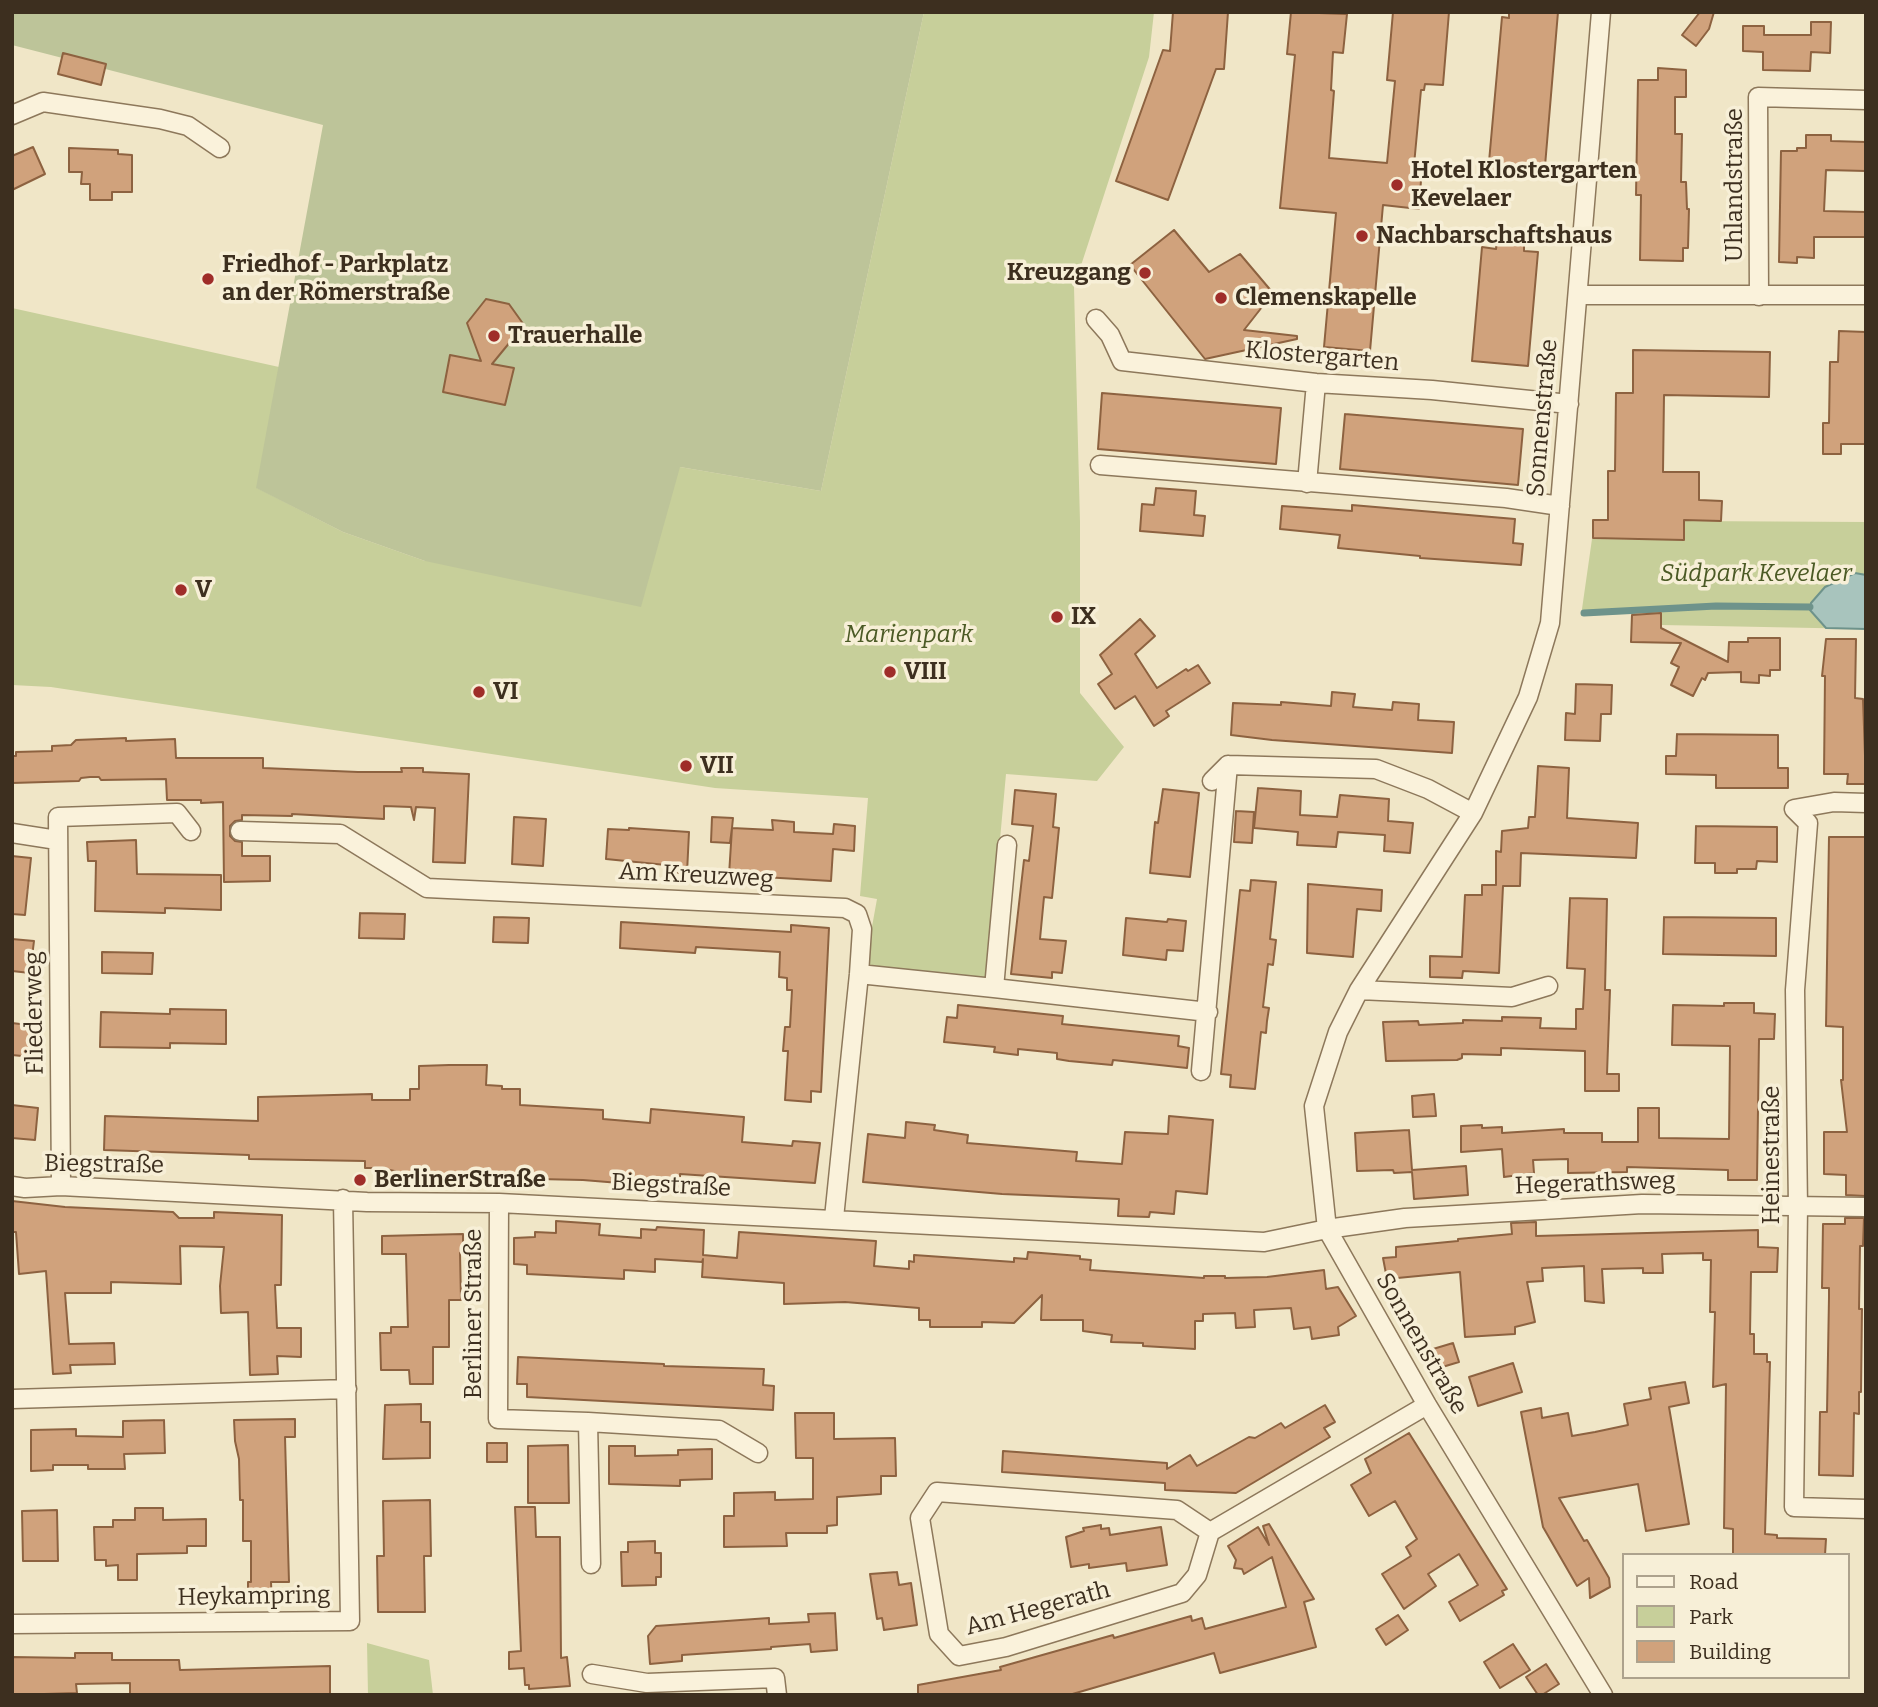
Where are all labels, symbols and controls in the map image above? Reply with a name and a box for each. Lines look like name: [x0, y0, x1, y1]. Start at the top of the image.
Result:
street label: Uhlandstraße: [1721, 108, 1749, 262]
place label: Hotel Klostergarten Kevelaer: [1411, 157, 1637, 213]
marker: Hotel Klostergarten Kevelaer: [1389, 177, 1405, 193]
place label: Nachbarschaftshaus: [1376, 222, 1612, 250]
marker: Nachbarschaftshaus: [1354, 228, 1370, 244]
place label: Friedhof - Parkplatz an der Römerstraße: [222, 251, 450, 307]
place label: Kreuzgang: [1007, 259, 1131, 287]
marker: Kreuzgang: [1137, 265, 1153, 281]
marker: Friedhof - Parkplatz an der Römerstraße: [200, 271, 216, 287]
place label: Clemenskapelle: [1235, 284, 1417, 312]
marker: Clemenskapelle: [1213, 290, 1229, 306]
place label: Trauerhalle: [508, 322, 642, 350]
marker: Trauerhalle: [486, 328, 502, 344]
street label: Klostergarten: [1244, 336, 1400, 378]
street label: Sonnenstraße: [1522, 338, 1564, 498]
park label: Südpark Kevelaer: [1660, 560, 1852, 588]
place label: V: [195, 576, 212, 604]
marker: V: [173, 582, 189, 598]
place label: IX: [1071, 603, 1096, 631]
marker: IX: [1049, 609, 1065, 625]
park label: Marienpark: [845, 621, 973, 649]
place label: VIII: [904, 658, 947, 686]
marker: VIII: [882, 664, 898, 680]
place label: VI: [493, 678, 518, 706]
marker: VI: [471, 684, 487, 700]
place label: VII: [700, 752, 734, 780]
marker: VII: [678, 758, 694, 774]
street label: Am Kreuzweg: [618, 858, 774, 894]
street label: Fliederweg: [20, 951, 50, 1075]
street label: Heinestraße: [1758, 1086, 1786, 1224]
street label: Biegstraße: [44, 1150, 164, 1180]
place label: BerlinerStraße: [374, 1166, 546, 1194]
street label: Hegerathsweg: [1514, 1167, 1676, 1201]
street label: Biegstraße: [610, 1168, 732, 1204]
marker: BerlinerStraße: [352, 1172, 368, 1188]
street label: Berliner Straße: [460, 1229, 488, 1399]
street label: Sonnenstraße: [1369, 1268, 1473, 1420]
legend: [1622, 1553, 1850, 1679]
text: Road: [1689, 1569, 1738, 1595]
street label: Am Hegerath: [962, 1576, 1114, 1642]
street label: Heykampring: [177, 1581, 331, 1613]
text: Park: [1689, 1604, 1733, 1630]
text: Building: [1689, 1639, 1771, 1665]

